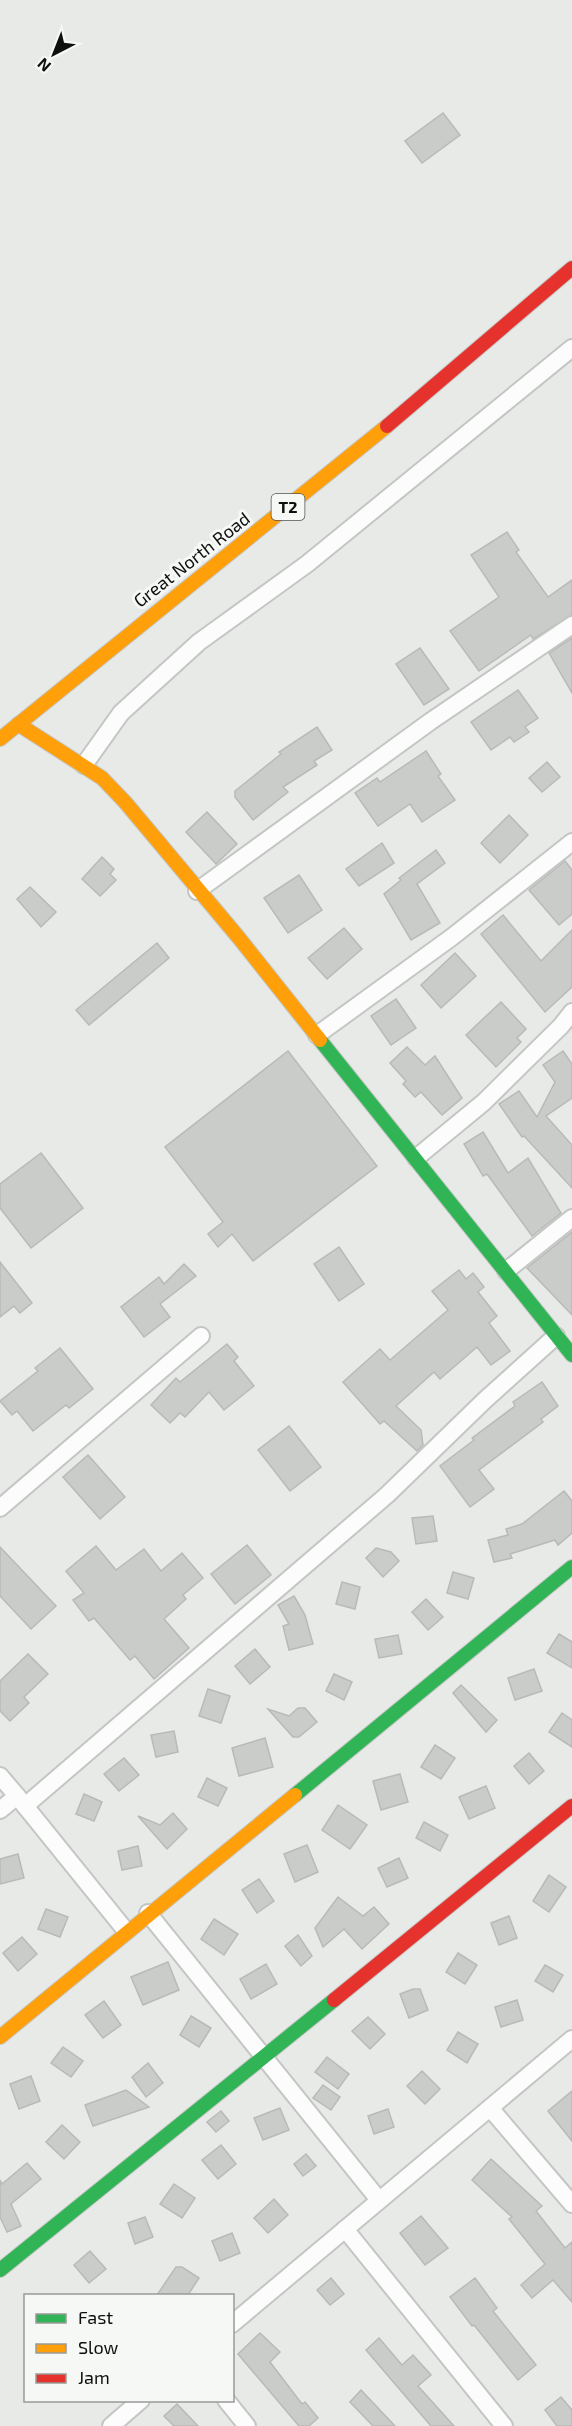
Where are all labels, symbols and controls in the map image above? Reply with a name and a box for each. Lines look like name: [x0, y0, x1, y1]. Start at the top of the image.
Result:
north arrow: [24, 24, 84, 84]
text: N: [33, 55, 54, 76]
road number: T2: [272, 494, 304, 520]
street label: Great North Road: [129, 507, 254, 611]
legend: [24, 2294, 234, 2402]
text: Fast: [78, 2306, 113, 2328]
text: Slow: [78, 2336, 119, 2358]
text: Jam: [78, 2366, 110, 2388]

